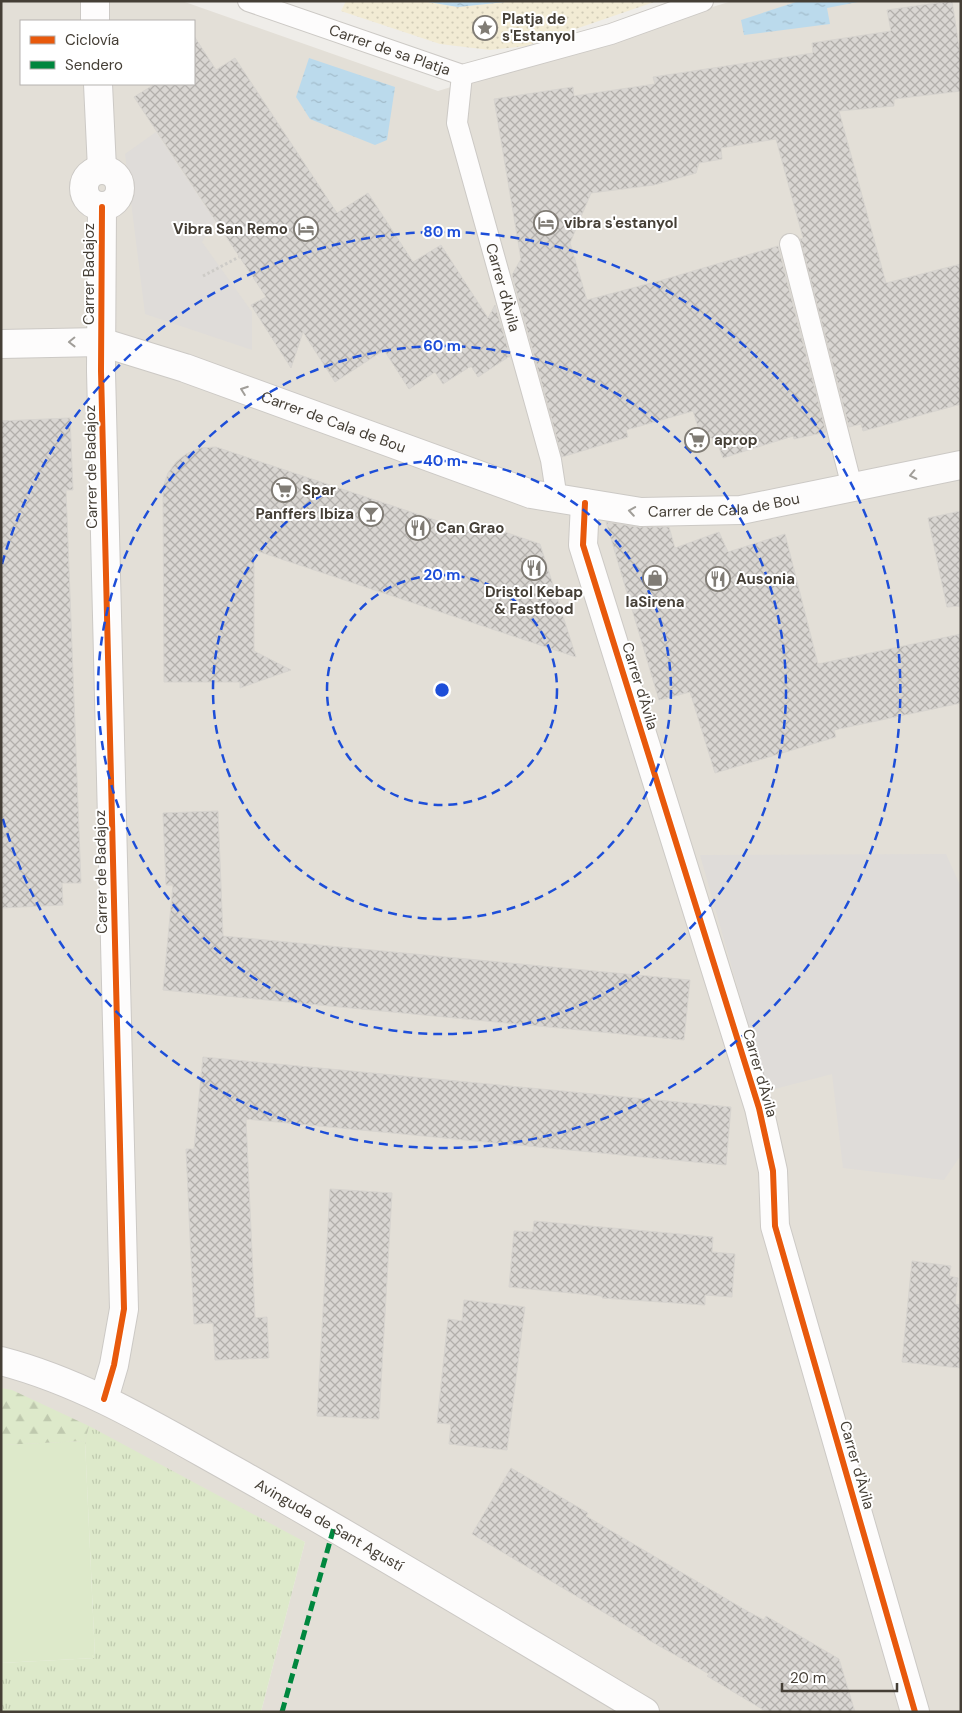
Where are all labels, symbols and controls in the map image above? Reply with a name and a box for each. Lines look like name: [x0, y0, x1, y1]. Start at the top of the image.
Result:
place label: Platja de s'Estanyol: [502, 9, 575, 46]
place icon: Platja de s'Estanyol: [472, 15, 498, 41]
legend: [20, 20, 195, 85]
street label: Carrer de sa Platja: [326, 20, 453, 80]
text: Ciclovía: [65, 30, 119, 50]
text: Sendero: [65, 55, 123, 75]
hotel icon: vibra s'estanyol: [533, 210, 559, 236]
place label: vibra s'estanyol: [564, 213, 678, 233]
hotel icon: Vibra San Remo: [293, 216, 319, 242]
place label: Vibra San Remo: [173, 219, 288, 239]
text: 80 m: [423, 222, 461, 242]
street label: Carrer Badajoz: [79, 223, 99, 325]
street label: Carrer d'Àvila: [481, 241, 525, 334]
text: 60 m: [423, 336, 461, 356]
one-way arrow: [68, 337, 76, 347]
one-way arrow: [240, 386, 249, 396]
street label: Carrer de Cala de Bou: [258, 387, 409, 458]
street label: Carrer de Badajoz: [80, 405, 102, 529]
supermarket icon: aprop: [684, 427, 710, 453]
place label: aprop: [714, 430, 758, 450]
text: 40 m: [423, 451, 461, 471]
one-way arrow: [909, 469, 917, 480]
supermarket icon: Spar: [271, 477, 297, 503]
place label: Spar: [302, 480, 336, 500]
street label: Carrer de Cala de Bou: [648, 488, 802, 522]
bar icon: Panffers Ibiza: [358, 501, 384, 527]
place label: Panffers Ibiza: [256, 504, 354, 524]
one-way arrow: [627, 506, 636, 516]
restaurant icon: Can Grao: [405, 515, 431, 541]
place label: Can Grao: [436, 518, 504, 538]
restaurant icon: Dristol Kebap & Fastfood: [521, 555, 547, 581]
text: 20 m: [424, 565, 460, 585]
shop icon: laSirena: [642, 565, 668, 591]
restaurant icon: Ausonia: [705, 566, 731, 592]
place label: Ausonia: [736, 569, 795, 589]
place label: Dristol Kebap & Fastfood: [485, 582, 583, 619]
place label: laSirena: [625, 592, 685, 612]
street label: Carrer d'Àvila: [617, 640, 663, 732]
centre of rings: [433, 681, 451, 699]
street label: Carrer de Badajoz: [90, 810, 112, 934]
street label: Carrer d'Àvila: [738, 1027, 782, 1119]
street label: Carrer d'Àvila: [835, 1419, 879, 1511]
street label: Avinguda de Sant Agustí: [251, 1474, 408, 1576]
scale bar: [782, 1660, 897, 1692]
text: 20 m: [790, 1668, 826, 1688]

